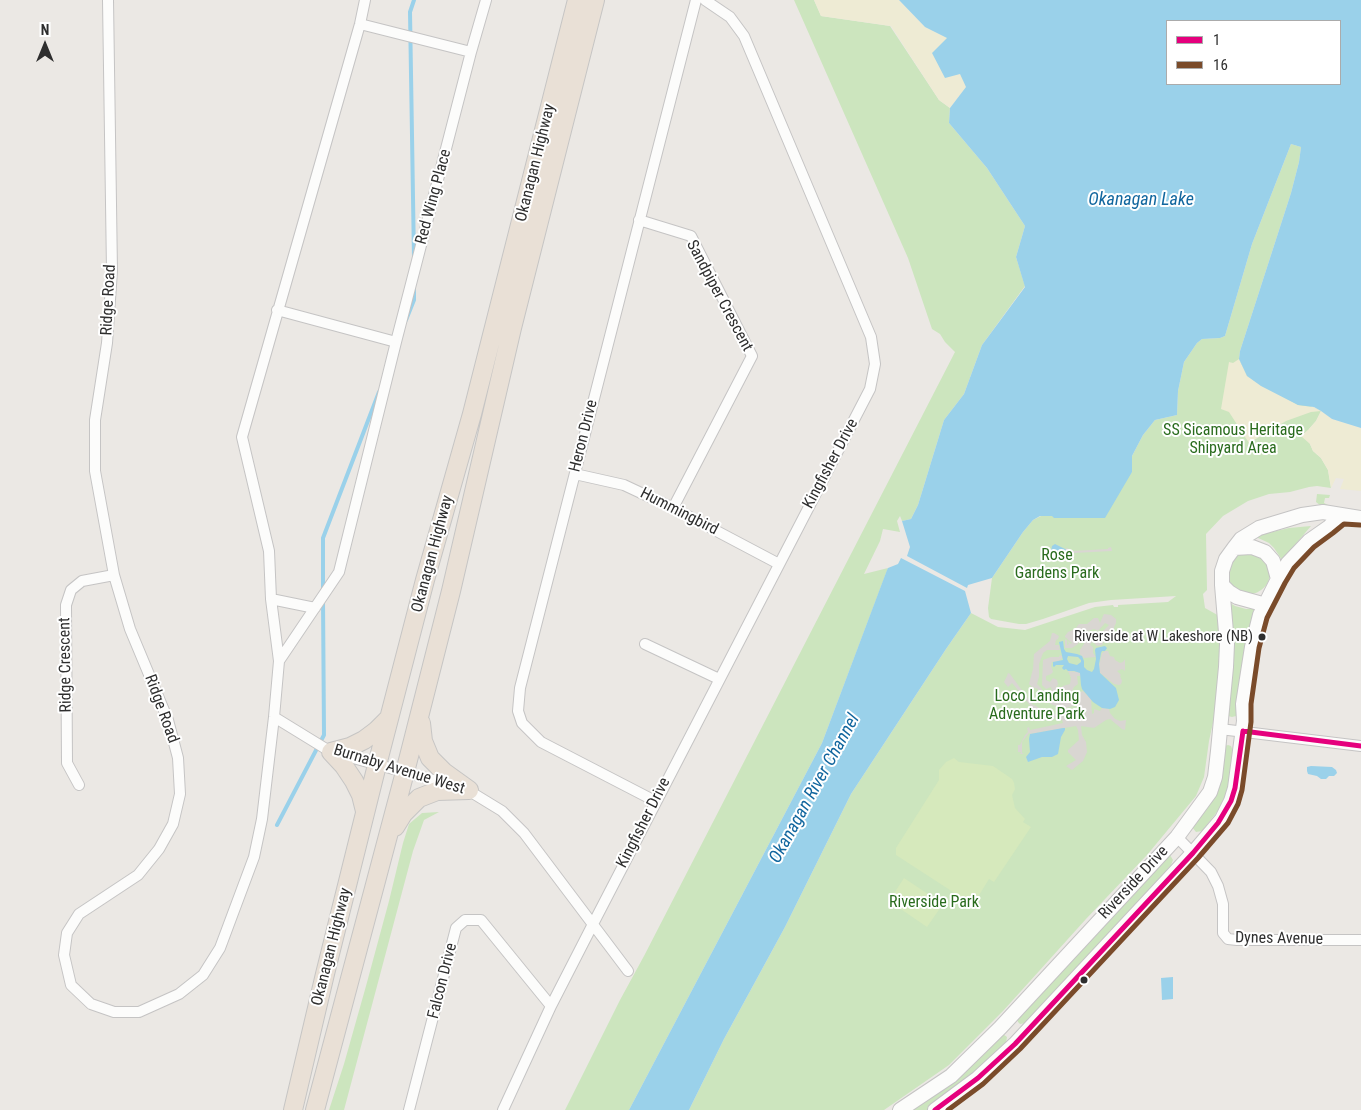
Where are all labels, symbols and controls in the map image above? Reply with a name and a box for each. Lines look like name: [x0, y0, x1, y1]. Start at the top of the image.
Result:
north arrow: [20, 20, 70, 70]
legend: [1166, 20, 1341, 85]
text: N: [41, 22, 49, 38]
text: 1: [1213, 31, 1220, 49]
text: 16: [1213, 56, 1228, 74]
street label: Okanagan Highway: [512, 102, 560, 224]
street label: Red Wing Place: [412, 147, 456, 247]
water label: Okanagan Lake: [1088, 189, 1194, 211]
street label: Sandpiper Crescent: [682, 237, 756, 355]
street label: Ridge Road: [98, 264, 120, 336]
street label: Heron Drive: [566, 398, 602, 474]
street label: Kingfisher Drive: [799, 416, 863, 512]
park label: SS Sicamous Heritage Shipyard Area: [1163, 421, 1303, 459]
street label: Hummingbird: [637, 484, 721, 540]
street label: Okanagan Highway: [408, 493, 458, 615]
park label: Rose Gardens Park: [1015, 546, 1099, 584]
street label: Ridge Crescent: [56, 617, 76, 713]
place label: Riverside at W Lakeshore (NB): [1074, 628, 1253, 646]
marker: Riverside at W Lakeshore (NB): [1257, 632, 1267, 642]
street label: Ridge Road: [140, 672, 182, 746]
park label: Loco Landing Adventure Park: [989, 687, 1085, 725]
water label: Okanagan River Channel: [765, 711, 865, 867]
street label: Burnaby Avenue West: [331, 741, 467, 799]
street label: Kingfisher Drive: [613, 775, 675, 871]
street label: Riverside Drive: [1095, 842, 1173, 924]
street label: Okanagan Highway: [308, 886, 356, 1008]
park label: Riverside Park: [889, 893, 979, 913]
street label: Dynes Avenue: [1235, 929, 1323, 949]
street label: Falcon Drive: [424, 941, 462, 1021]
unlabelled marker: [1079, 975, 1089, 985]

